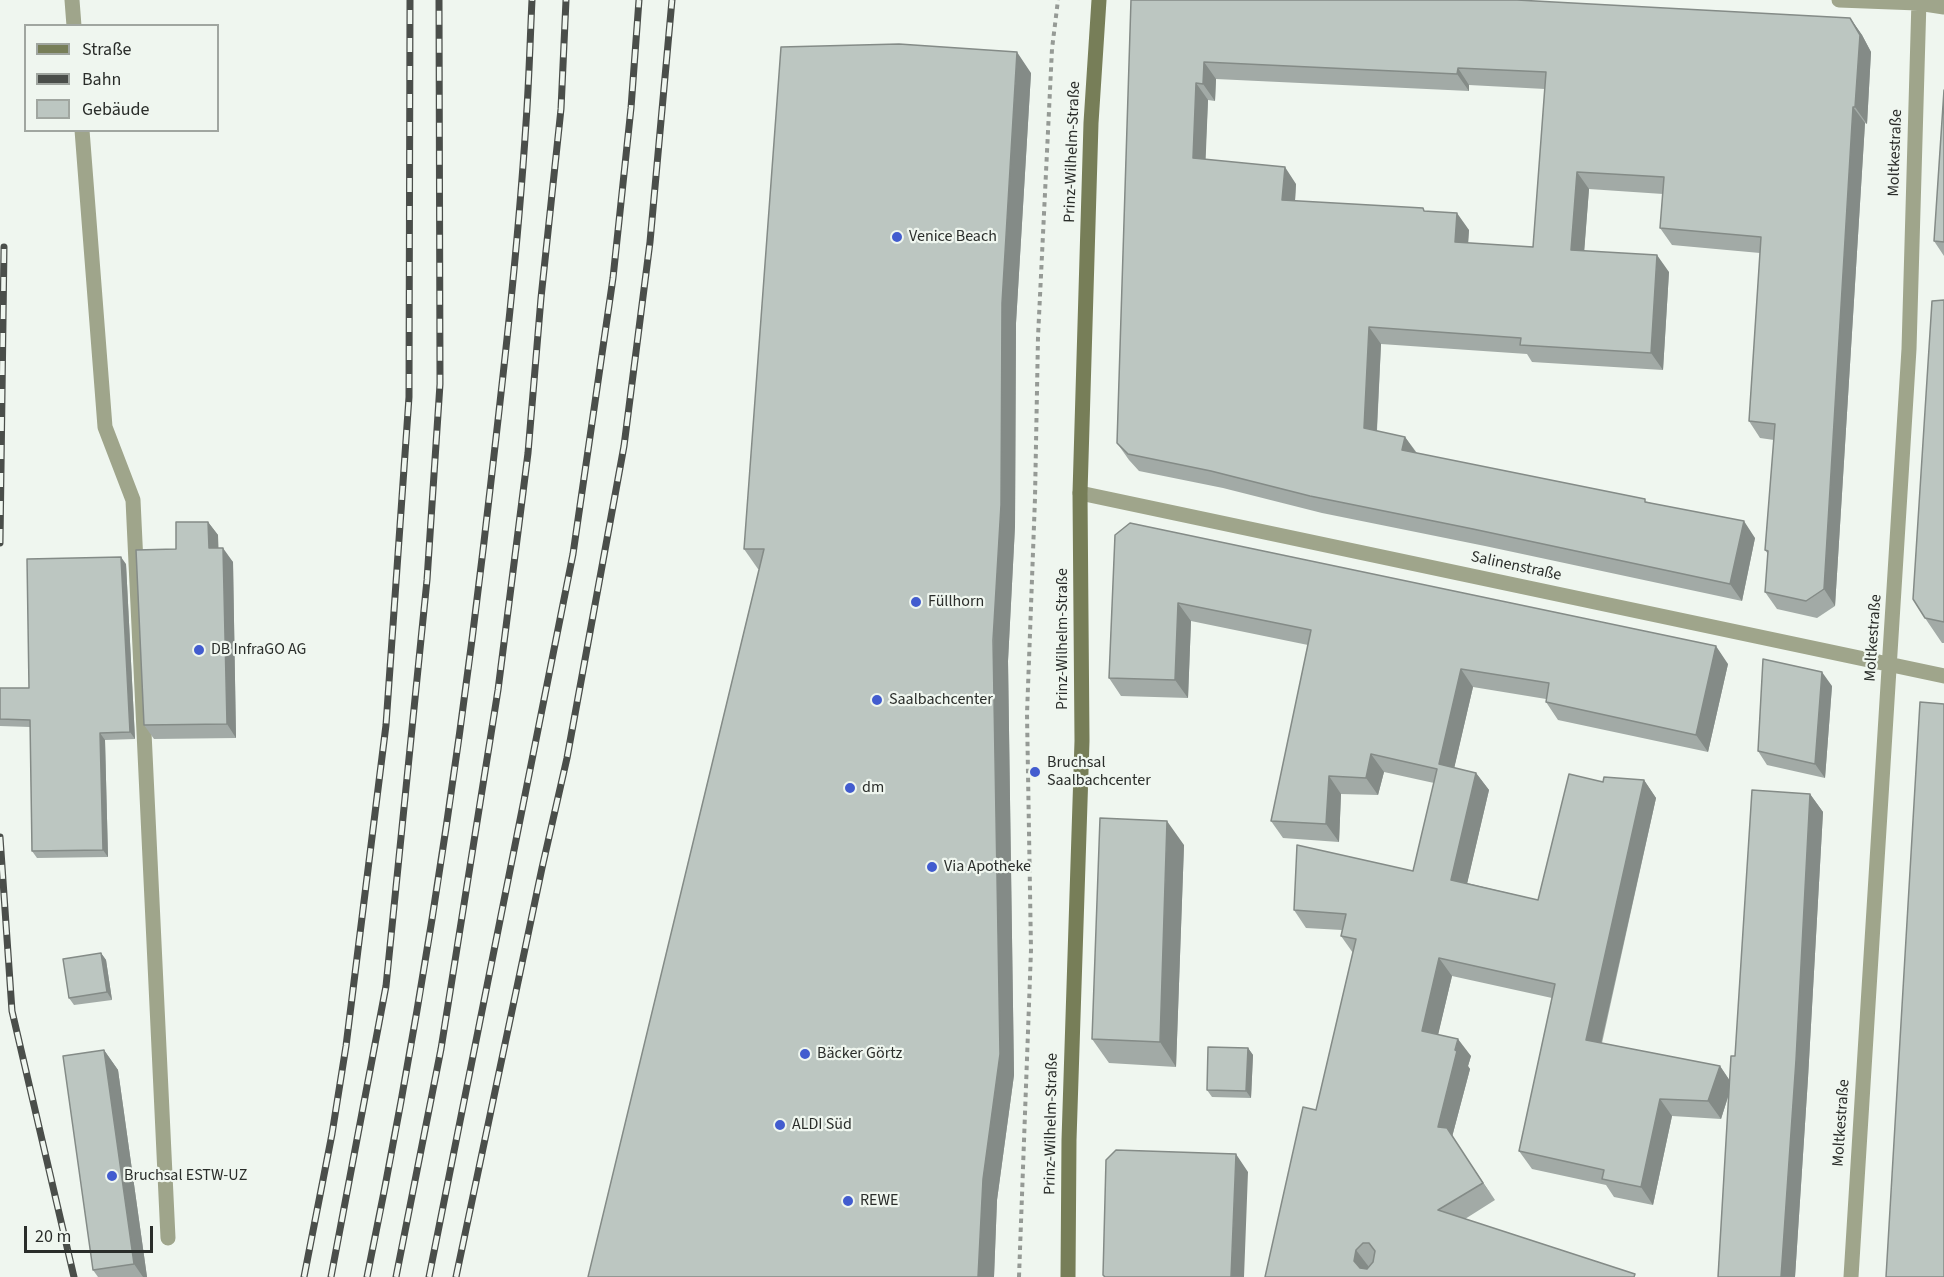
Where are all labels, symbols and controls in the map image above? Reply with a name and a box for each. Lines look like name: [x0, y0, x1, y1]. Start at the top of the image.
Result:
legend: [24, 24, 219, 132]
text: Straße: [82, 37, 131, 62]
text: Bahn: [82, 67, 121, 92]
street label: Prinz-Wilhelm-Straße: [1061, 81, 1085, 223]
text: Gebäude: [82, 97, 150, 122]
street label: Moltkestraße: [1885, 109, 1907, 197]
place label: Venice Beach: [909, 227, 997, 247]
marker: Venice Beach: [890, 230, 904, 244]
street label: Salinenstraße: [1469, 548, 1563, 586]
street label: Prinz-Wilhelm-Straße: [1053, 568, 1073, 710]
place label: Füllhorn: [928, 592, 984, 612]
street label: Moltkestraße: [1861, 594, 1887, 682]
marker: Füllhorn: [909, 595, 923, 609]
place label: DB InfraGO AG: [211, 640, 306, 660]
marker: DB InfraGO AG: [192, 643, 206, 657]
place label: Saalbachcenter: [889, 690, 993, 710]
marker: Saalbachcenter: [870, 693, 884, 707]
place label: Bruchsal Saalbachcenter: [1047, 753, 1151, 791]
marker: Bruchsal Saalbachcenter: [1028, 765, 1042, 779]
place label: dm: [862, 778, 884, 798]
marker: dm: [843, 781, 857, 795]
place label: Via Apotheke: [944, 857, 1031, 877]
marker: Via Apotheke: [925, 860, 939, 874]
place label: Bäcker Görtz: [817, 1044, 902, 1064]
marker: Bäcker Görtz: [798, 1047, 812, 1061]
street label: Prinz-Wilhelm-Straße: [1041, 1053, 1063, 1195]
street label: Moltkestraße: [1829, 1079, 1855, 1167]
place label: ALDI Süd: [792, 1115, 852, 1135]
marker: ALDI Süd: [773, 1118, 787, 1132]
place label: Bruchsal ESTW-UZ: [124, 1166, 247, 1186]
marker: Bruchsal ESTW-UZ: [105, 1169, 119, 1183]
place label: REWE: [860, 1191, 899, 1211]
marker: REWE: [841, 1194, 855, 1208]
scale bar: [27, 1214, 156, 1252]
text: 20 m: [35, 1224, 71, 1249]

